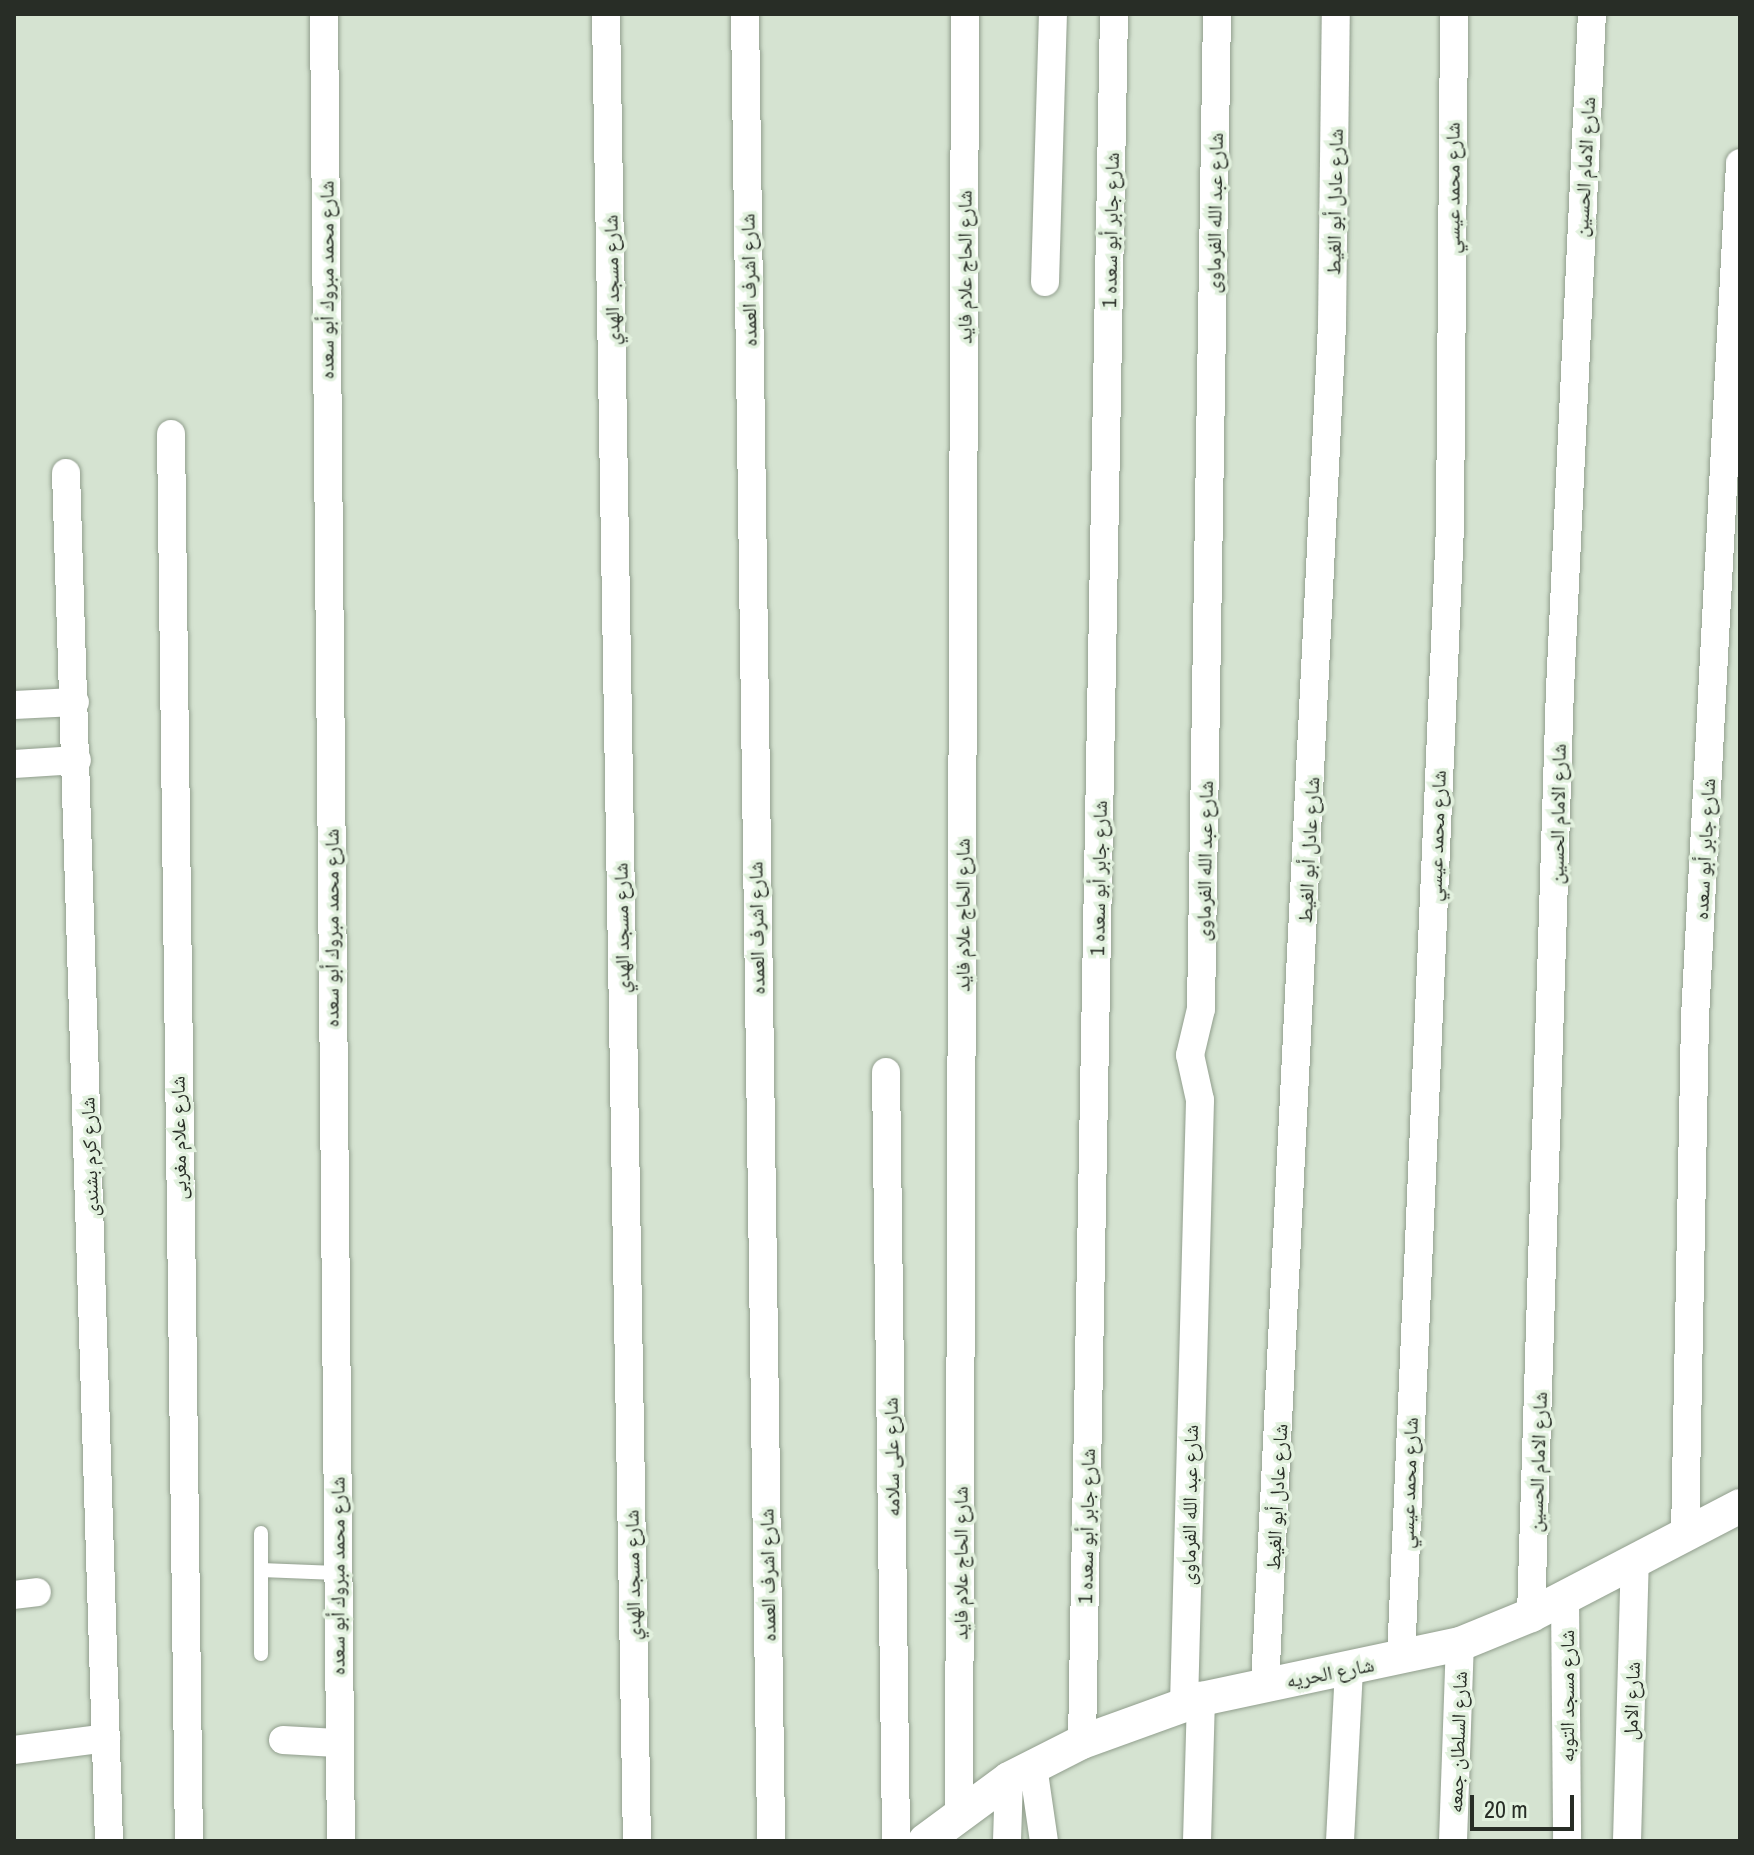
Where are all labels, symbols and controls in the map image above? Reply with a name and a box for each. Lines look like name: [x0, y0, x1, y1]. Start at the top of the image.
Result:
street label: شارع الامام الحسين: [1568, 96, 1600, 238]
street label: شارع محمد عيسي: [1440, 122, 1464, 254]
street label: شارع عادل أبو الغيط: [1321, 128, 1347, 276]
street label: شارع عبد الله الفرماوى: [1201, 132, 1227, 294]
street label: شارع جابر أبو سعده 1: [1097, 152, 1123, 308]
street label: شارع محمد مبروك أبو سعده: [314, 181, 338, 379]
street label: شارع الحاج علام فايد: [952, 190, 976, 344]
street label: شارع اشرف العمده: [735, 213, 761, 347]
street label: شارع مسجد الهدي: [598, 214, 624, 346]
street label: شارع الامام الحسين: [1544, 743, 1570, 885]
street label: شارع محمد عيسي: [1422, 770, 1450, 902]
street label: شارع عادل أبو الغيط: [1292, 776, 1324, 924]
street label: شارع جابر أبو سعده: [1688, 778, 1720, 920]
street label: شارع عبد الله الفرماوى: [1191, 780, 1217, 942]
street label: شارع جابر أبو سعده 1: [1085, 800, 1111, 956]
street label: شارع محمد مبروك أبو سعده: [319, 829, 343, 1027]
street label: شارع الحاج علام فايد: [950, 838, 974, 992]
street label: شارع اشرف العمده: [743, 861, 769, 995]
street label: شارع مسجد الهدي: [608, 862, 634, 994]
street label: شارع علام مغربى: [165, 1076, 191, 1200]
street label: شارع كرم بشندى: [75, 1097, 103, 1217]
street label: شارع الامام الحسين: [1523, 1391, 1551, 1533]
street label: شارع على سلامه: [878, 1397, 904, 1517]
street label: شارع محمد عيسي: [1394, 1417, 1422, 1549]
street label: شارع عادل أبو الغيط: [1260, 1423, 1292, 1571]
street label: شارع عبد الله الفرماوى: [1176, 1424, 1202, 1586]
street label: شارع جابر أبو سعده 1: [1073, 1448, 1099, 1604]
street label: شارع محمد مبروك أبو سعده: [325, 1477, 349, 1675]
street label: شارع الحاج علام فايد: [948, 1486, 972, 1640]
street label: شارع اشرف العمده: [754, 1508, 780, 1642]
street label: شارع مسجد الهدي: [619, 1509, 645, 1641]
street label: شارع مسجد التوبه: [1554, 1630, 1578, 1762]
street label: شارع الحريه: [1284, 1652, 1376, 1692]
street label: شارع الامل: [1618, 1661, 1644, 1741]
street label: شارع السلطان جمعه: [1443, 1671, 1471, 1813]
scale bar: [1474, 1779, 1578, 1829]
text: 20 m: [1484, 1793, 1528, 1825]

